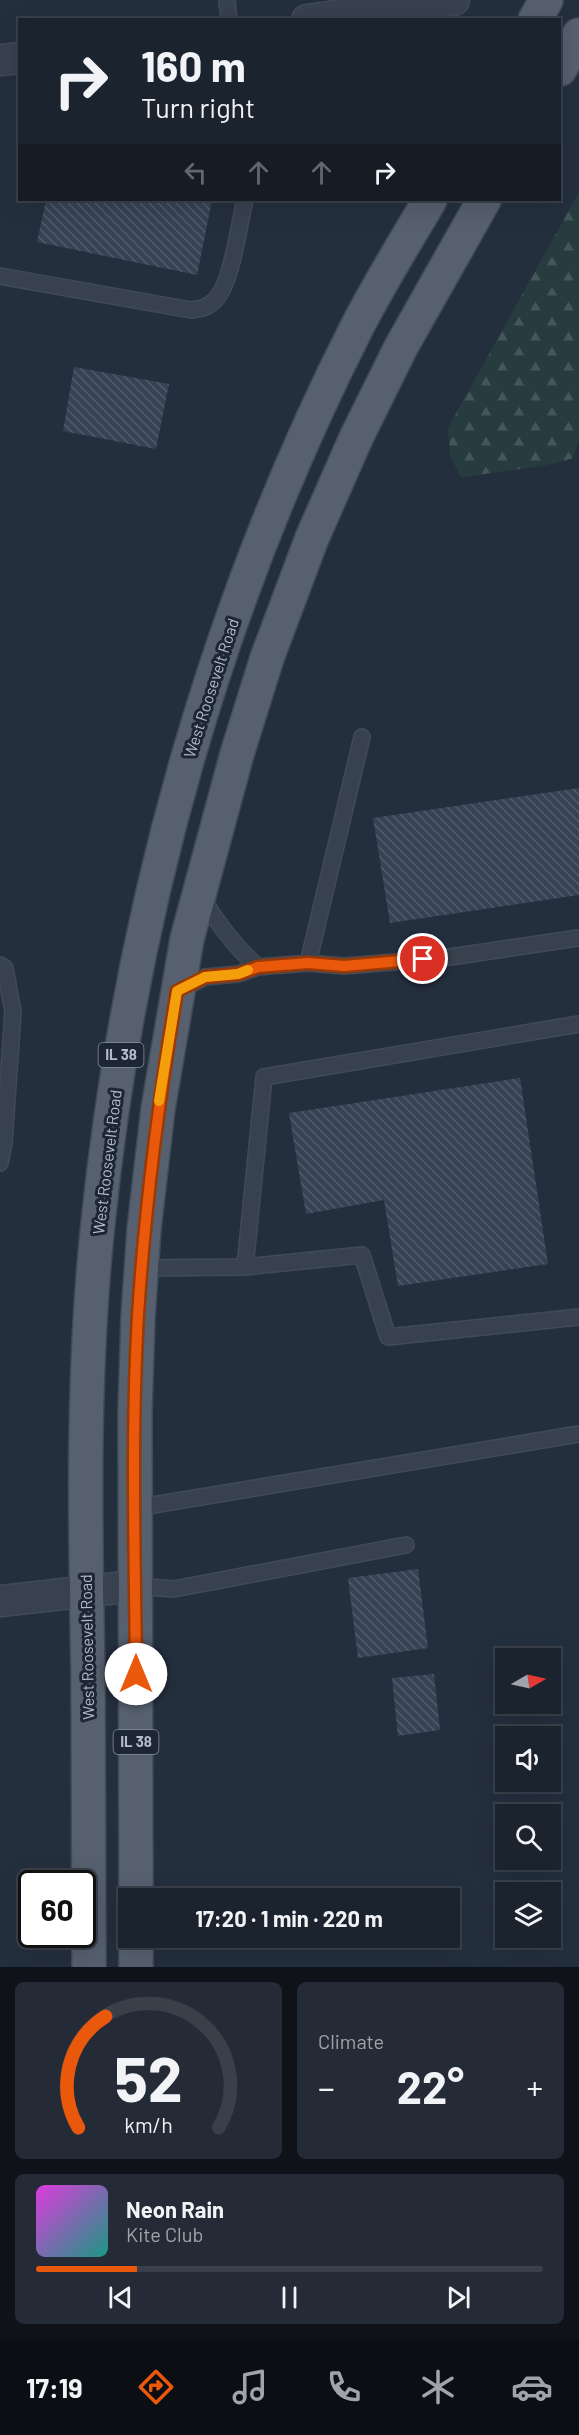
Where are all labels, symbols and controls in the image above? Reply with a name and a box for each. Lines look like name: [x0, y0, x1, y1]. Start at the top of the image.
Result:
text: 160 m: [141, 40, 246, 90]
icon: right: [42, 42, 120, 120]
text: Turn right: [141, 91, 255, 123]
icon: left: [179, 156, 212, 189]
icon: ahead: [242, 156, 275, 189]
icon: ahead: [305, 156, 338, 189]
icon: right: [368, 156, 401, 189]
street label: West Roosevelt Road: [179, 616, 242, 760]
pin: [397, 933, 448, 984]
icon: arrive: [406, 942, 439, 975]
road number: IL 38: [98, 1043, 144, 1067]
street label: West Roosevelt Road: [88, 1089, 125, 1235]
street label: West Roosevelt Road: [76, 1574, 97, 1720]
position arrow: [104, 1642, 168, 1706]
north arrow: [495, 1648, 561, 1714]
map controls: [495, 1648, 561, 1948]
button: sound: [495, 1726, 561, 1792]
road number: IL 38: [114, 1730, 158, 1754]
button: search: [495, 1804, 561, 1870]
speed limit sign: 60: [18, 1870, 96, 1948]
button: layers: [495, 1882, 561, 1948]
text: 17:20 · 1 min · 220 m: [195, 1905, 383, 1931]
text: Climate: [318, 2029, 384, 2053]
text: 52: [114, 2040, 183, 2114]
text: 22°: [397, 2059, 464, 2113]
text: −: [318, 2067, 335, 2107]
text: +: [526, 2067, 543, 2107]
text: km/h: [124, 2112, 173, 2137]
text: Neon Rain: [126, 2196, 224, 2222]
text: Kite Club: [126, 2222, 203, 2246]
icon: previous: [104, 2281, 137, 2314]
icon: pause: [273, 2281, 306, 2314]
icon: next: [442, 2281, 475, 2314]
icon: directions: [135, 2366, 177, 2408]
icon: music: [229, 2366, 271, 2408]
icon: phone: [323, 2366, 365, 2408]
icon: climate: [417, 2366, 459, 2408]
icon: car: [511, 2366, 553, 2408]
text: 17:19: [26, 2371, 83, 2403]

